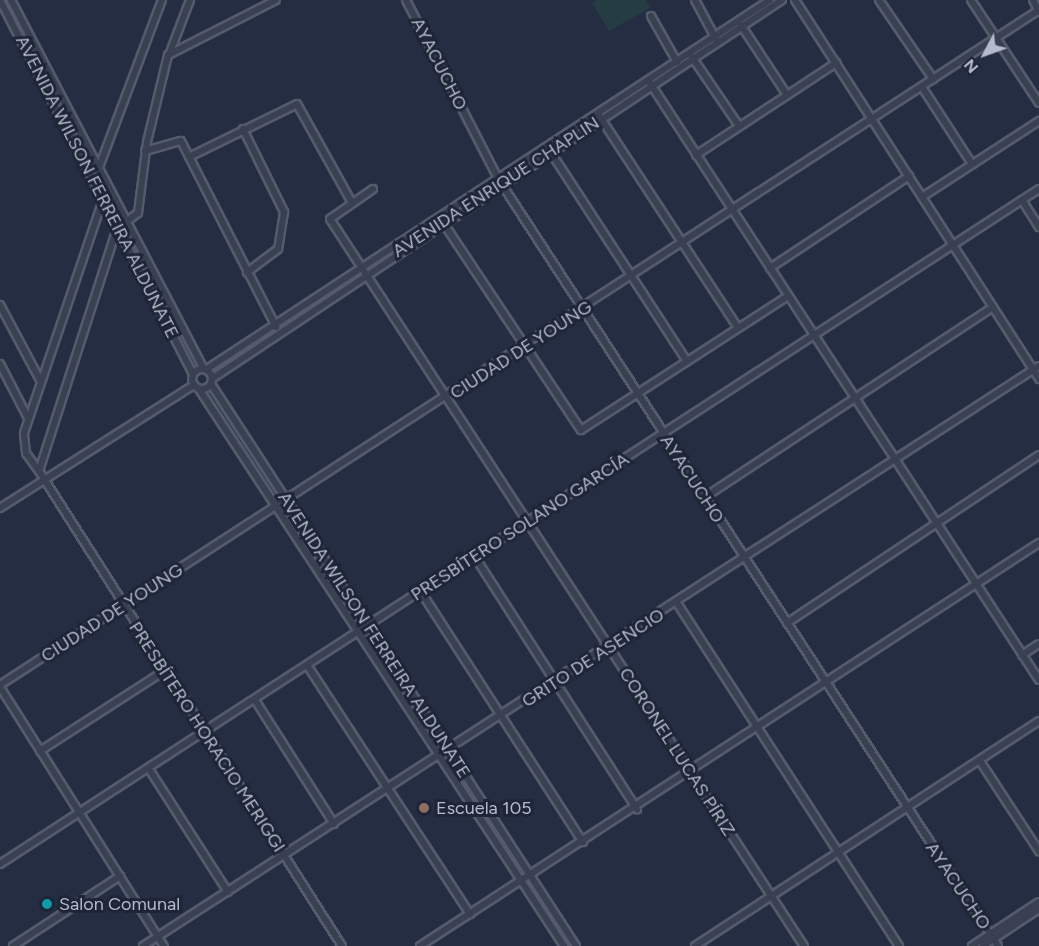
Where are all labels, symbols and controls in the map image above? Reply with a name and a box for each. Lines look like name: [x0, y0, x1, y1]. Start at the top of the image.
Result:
street label: AYACUCHO: [406, 14, 472, 114]
north arrow: [955, 24, 1015, 84]
street label: AVENIDA WILSON FERREIRA ALDUNATE: [11, 32, 183, 342]
text: N: [960, 55, 982, 77]
street label: AVENIDA ENRIQUE CHAPLIN: [389, 112, 603, 262]
street label: CIUDAD DE YOUNG: [446, 296, 596, 404]
street label: AYACUCHO: [655, 431, 729, 527]
street label: PRESBÍTERO SOLANO GARCÍA: [407, 448, 633, 606]
street label: AVENIDA WILSON FERREIRA ALDUNATE: [273, 488, 475, 782]
street label: CIUDAD DE YOUNG: [37, 559, 187, 667]
street label: GRITO DE ASENCIO: [518, 604, 668, 712]
street label: PRESBÍTERO HORACIO MERIGGI: [124, 618, 290, 856]
street label: CORONEL LUCAS PÍRIZ: [614, 664, 740, 840]
place label: Escuela 105: [436, 797, 532, 819]
marker: Escuela 105: [417, 801, 431, 815]
street label: AYACUCHO: [921, 838, 995, 934]
place label: Salon Comunal: [59, 893, 180, 915]
marker: Salon Comunal: [40, 897, 54, 911]

